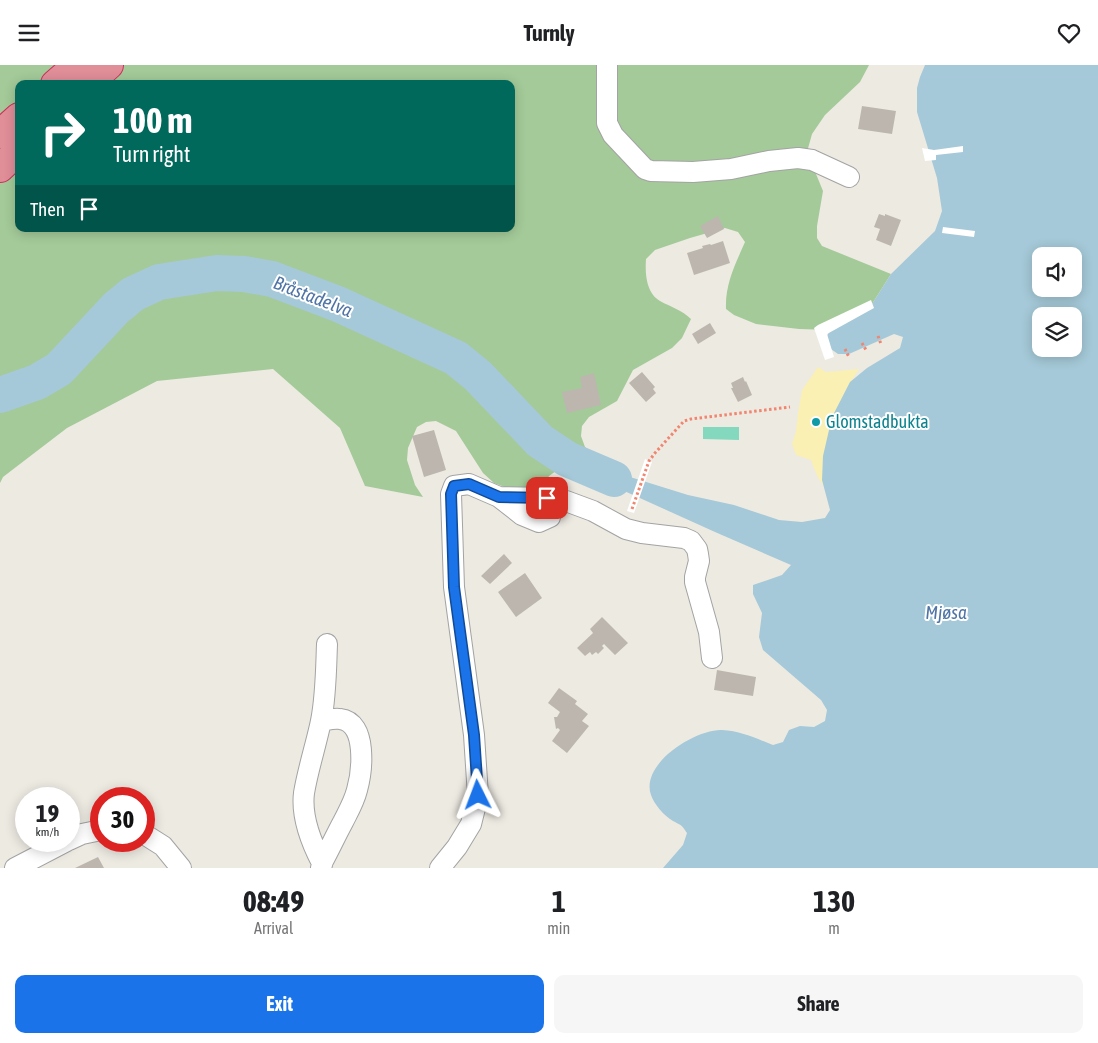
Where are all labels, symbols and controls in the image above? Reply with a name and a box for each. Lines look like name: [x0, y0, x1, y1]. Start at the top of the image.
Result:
icon: menu: [15, 19, 43, 47]
icon: heart: [1055, 19, 1083, 47]
text: Turnly: [523, 20, 575, 46]
icon: right: [30, 100, 95, 165]
text: 100 m: [113, 100, 192, 140]
text: Turn right: [113, 141, 190, 167]
icon: arrive: [75, 195, 103, 223]
text: Then: [30, 198, 65, 220]
map controls: [1032, 247, 1082, 357]
button: sound: [1032, 247, 1082, 297]
water label: Bråstadelva: [270, 271, 356, 321]
button: layers: [1032, 307, 1082, 357]
place label: Glomstadbukta: [826, 411, 929, 432]
marker: Glomstadbukta: [810, 416, 822, 428]
pin: [526, 477, 568, 519]
icon: arrive: [533, 484, 561, 512]
water label: Mjøsa: [925, 601, 967, 623]
position arrow: [451, 768, 503, 820]
speed limit sign: 30: [90, 787, 155, 852]
text: 19: [36, 799, 59, 827]
text: km/h: [36, 825, 59, 839]
text: 08:49: [243, 884, 304, 918]
text: 1: [552, 884, 566, 918]
text: 130: [813, 884, 855, 918]
text: Arrival: [254, 919, 293, 937]
text: min: [547, 919, 570, 937]
text: m: [828, 919, 840, 937]
button: Exit: [15, 975, 544, 1033]
button: Share: [554, 975, 1083, 1033]

